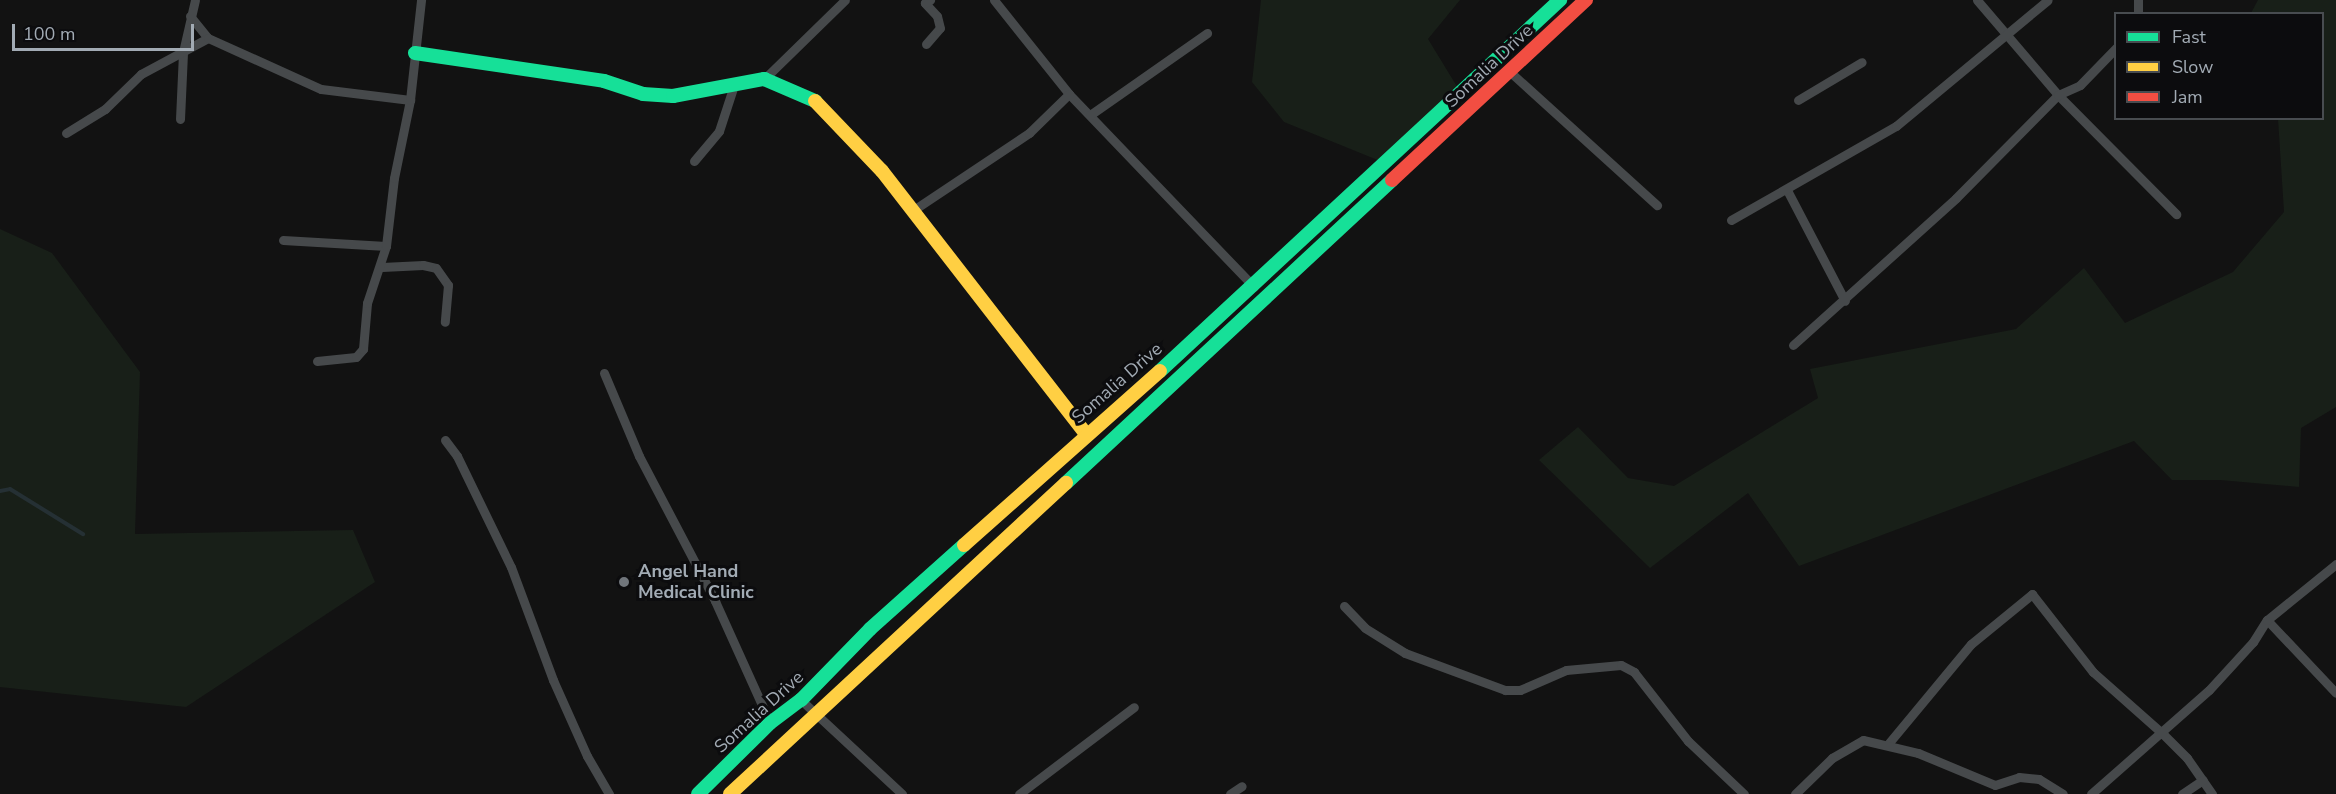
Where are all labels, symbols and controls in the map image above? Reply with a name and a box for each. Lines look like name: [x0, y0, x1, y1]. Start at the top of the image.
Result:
scale bar: [15, 12, 196, 50]
legend: [2114, 12, 2324, 120]
street label: Somalia Drive: [1441, 20, 1537, 112]
text: 100 m: [23, 22, 75, 46]
text: Fast: [2172, 25, 2206, 49]
text: Slow: [2172, 55, 2213, 79]
text: Jam: [2172, 85, 2203, 109]
street label: Somalia Drive: [1068, 338, 1166, 428]
place label: Angel Hand Medical Clinic: [638, 561, 754, 604]
marker: Angel Hand Medical Clinic: [615, 573, 633, 591]
street label: Somalia Drive: [710, 666, 808, 758]

